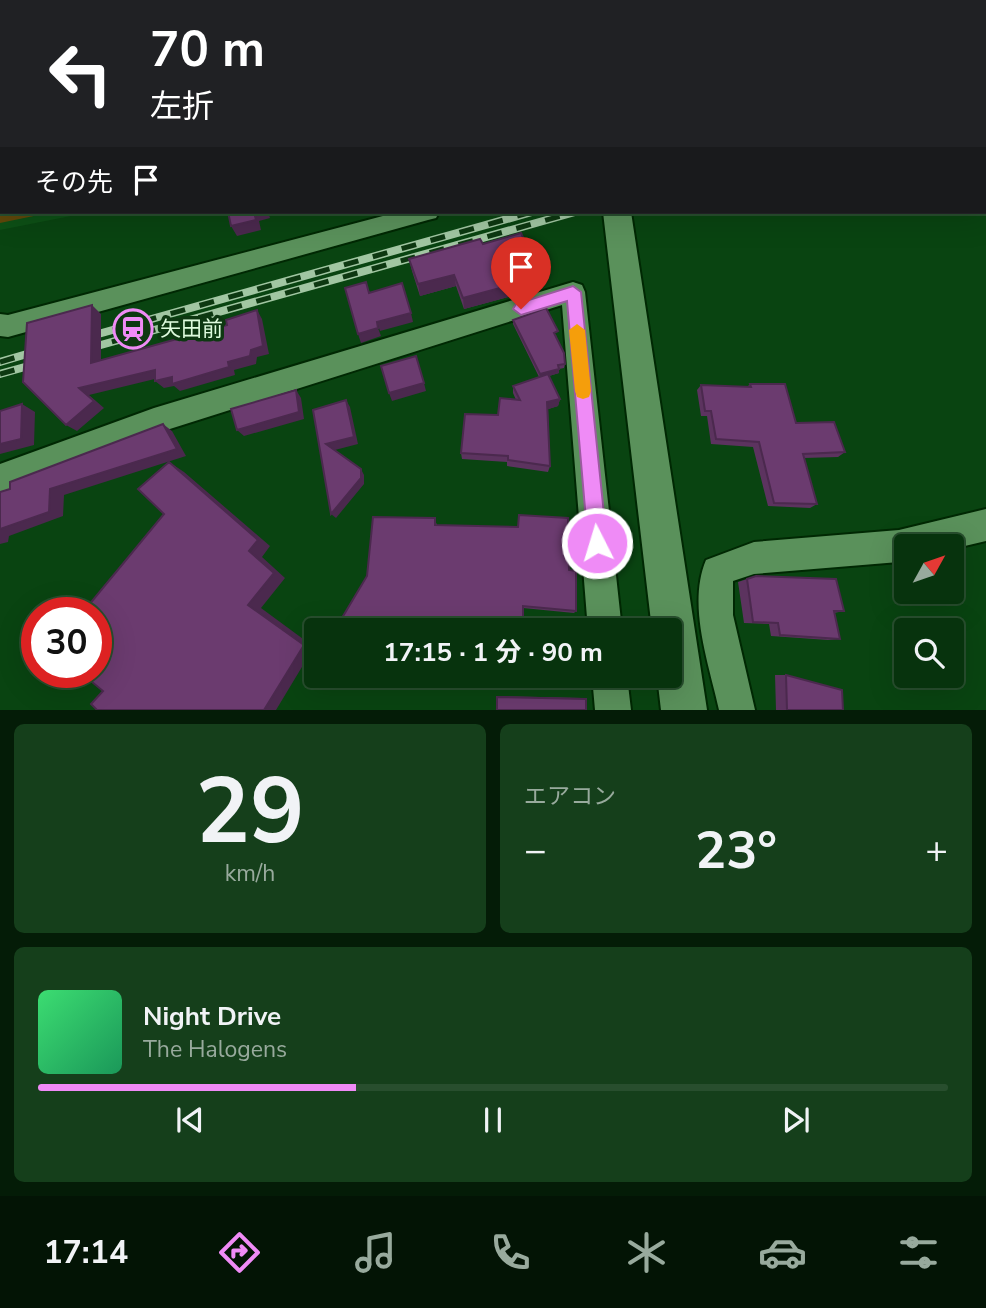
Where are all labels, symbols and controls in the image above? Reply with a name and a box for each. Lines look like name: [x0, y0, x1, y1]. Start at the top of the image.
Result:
text: 70 m: [150, 16, 265, 83]
icon: left: [35, 28, 126, 119]
text: 左折: [150, 85, 214, 128]
icon: arrive: [127, 161, 165, 199]
text: その先: [35, 165, 113, 200]
pin: [491, 237, 551, 309]
icon: arrive: [502, 248, 540, 286]
station icon: 矢田前: [112, 308, 154, 350]
place label: 矢田前: [160, 315, 223, 343]
position arrow: [560, 506, 634, 580]
north arrow: [894, 534, 964, 604]
map controls: [894, 534, 964, 688]
speed limit sign: 30: [21, 597, 112, 688]
button: search: [894, 618, 964, 688]
text: 17:15 · 1 分 · 90 m: [383, 635, 603, 670]
text: 29: [195, 750, 305, 874]
text: エアコン: [524, 781, 616, 812]
text: 23°: [695, 815, 777, 886]
text: −: [524, 825, 547, 876]
text: +: [925, 825, 948, 876]
text: km/h: [225, 858, 275, 889]
text: Night Drive: [143, 999, 281, 1034]
text: The Halogens: [143, 1034, 287, 1065]
icon: previous: [171, 1101, 209, 1139]
icon: pause: [474, 1101, 512, 1139]
icon: next: [777, 1101, 815, 1139]
icon: directions: [215, 1228, 264, 1277]
icon: music: [351, 1228, 400, 1277]
icon: phone: [486, 1228, 535, 1277]
icon: climate: [622, 1228, 671, 1277]
icon: car: [758, 1228, 807, 1277]
icon: filters: [894, 1228, 943, 1277]
text: 17:14: [43, 1231, 128, 1274]

